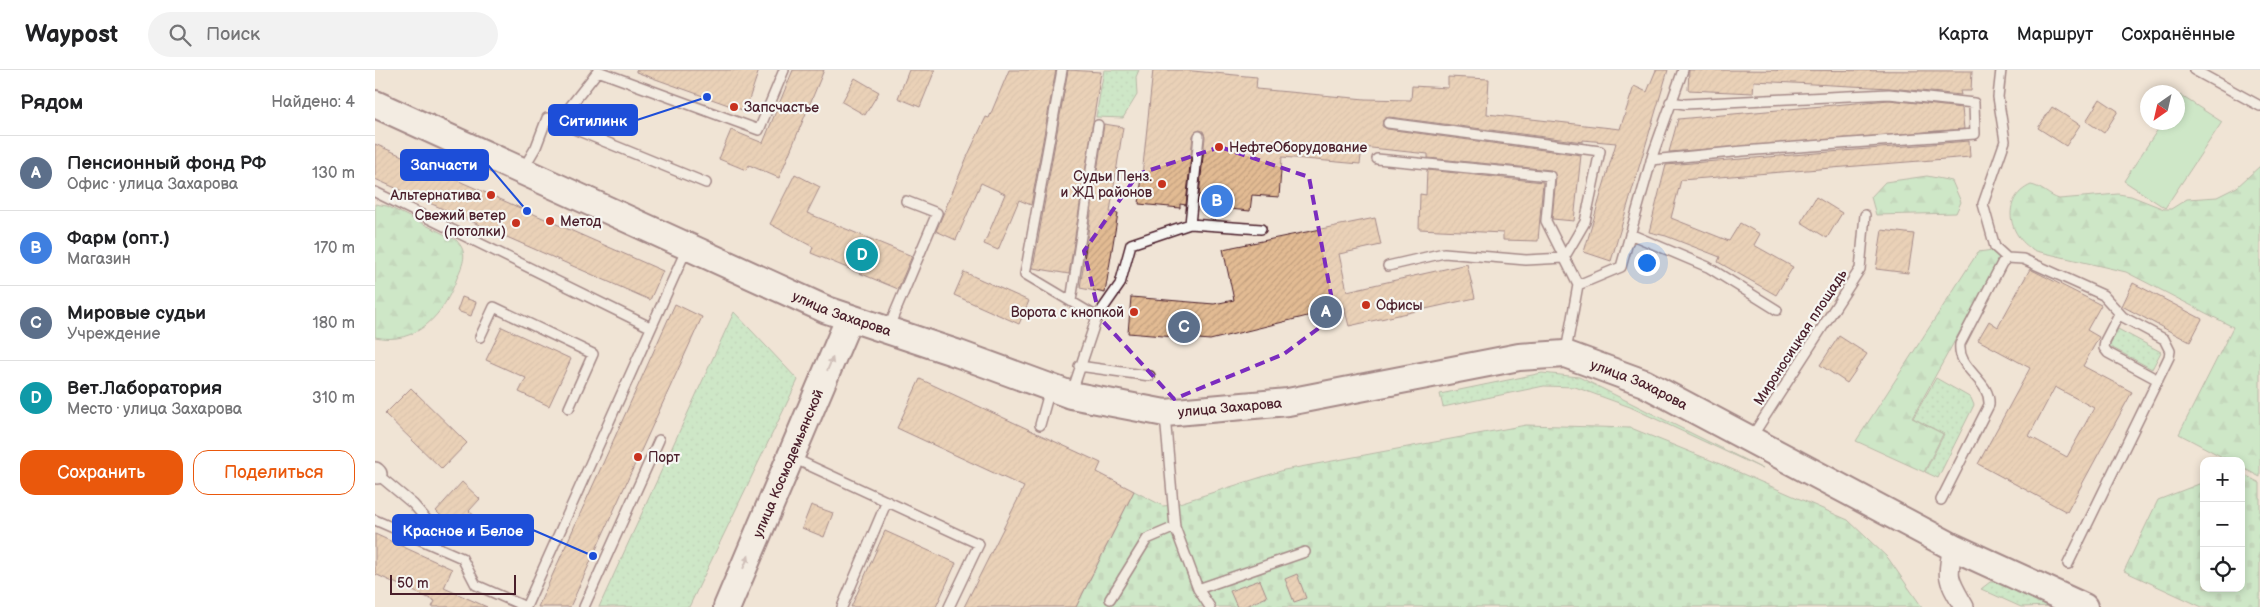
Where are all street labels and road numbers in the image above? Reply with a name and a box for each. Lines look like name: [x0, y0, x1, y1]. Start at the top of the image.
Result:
street label: Мироносицкая площадь: [1750, 266, 1851, 408]
street label: улица Захарова: [790, 287, 894, 340]
street label: улица Захарова: [1588, 356, 1691, 414]
street label: улица Космодемьянской: [749, 387, 827, 540]
street label: улица Захарова: [1177, 395, 1283, 421]

